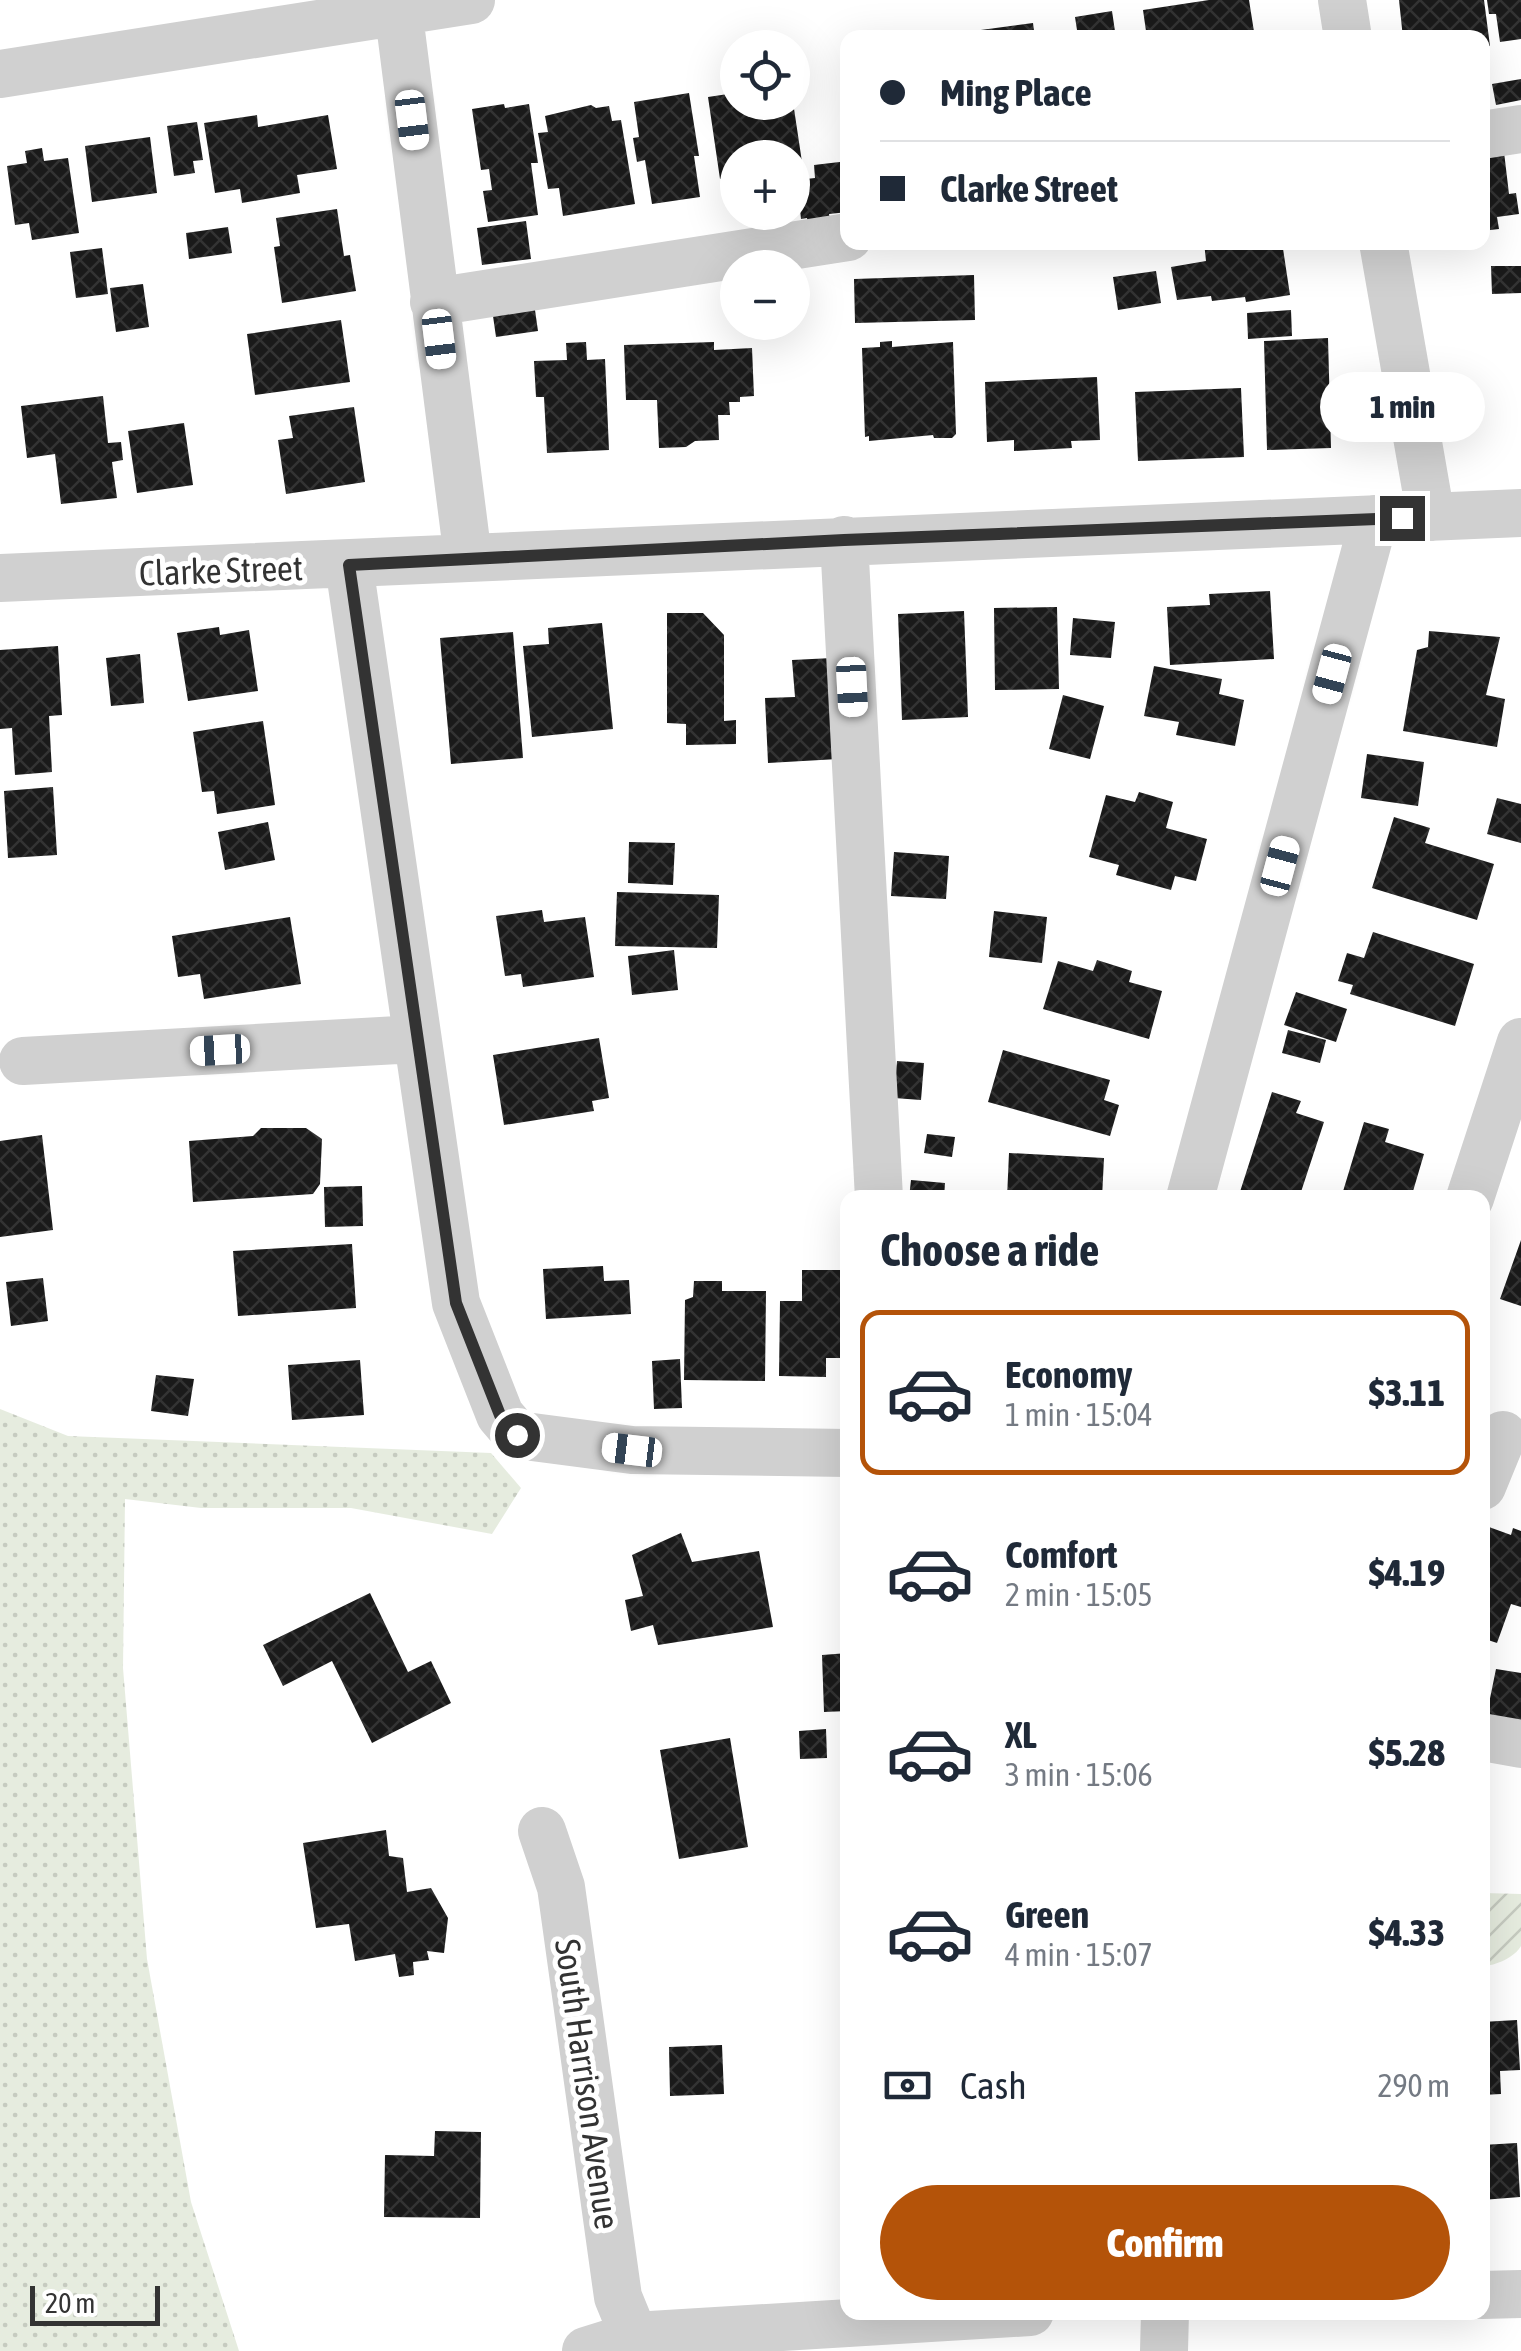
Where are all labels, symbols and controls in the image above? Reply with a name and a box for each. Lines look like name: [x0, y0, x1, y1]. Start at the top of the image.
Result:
map controls: [720, 30, 810, 340]
button: locate: [720, 30, 810, 120]
text: Ming Place: [940, 71, 1092, 114]
car: [393, 88, 431, 152]
button: +: [720, 140, 810, 230]
text: Clarke Street: [940, 167, 1118, 210]
button: −: [720, 250, 810, 340]
car: [420, 307, 458, 371]
callout: 1 min: [1320, 373, 1484, 443]
text: 1 min: [1370, 388, 1435, 425]
route end: [1380, 496, 1425, 541]
street label: Clarke Street: [138, 547, 304, 593]
car: [1310, 641, 1354, 707]
car: [835, 656, 869, 718]
car: [1258, 833, 1302, 899]
car: [189, 1033, 251, 1067]
text: Choose a ride: [880, 1224, 1099, 1276]
icon: car: [885, 1348, 975, 1438]
text: Economy: [1005, 1353, 1132, 1396]
text: $3.11: [1369, 1371, 1445, 1414]
text: 1 min · 15:04: [1005, 1396, 1152, 1433]
route start: [495, 1413, 540, 1458]
car: [600, 1431, 664, 1469]
icon: car: [885, 1528, 975, 1618]
text: Comfort: [1005, 1533, 1117, 1576]
text: $4.19: [1369, 1551, 1445, 1594]
text: 2 min · 15:05: [1005, 1576, 1152, 1613]
icon: car: [885, 1708, 975, 1798]
text: XL: [1005, 1713, 1037, 1756]
text: $5.28: [1369, 1731, 1445, 1774]
text: 3 min · 15:06: [1005, 1756, 1152, 1793]
icon: car: [885, 1888, 975, 1978]
text: Green: [1005, 1893, 1089, 1936]
text: $4.33: [1369, 1911, 1445, 1954]
street label: South Harrison Avenue: [548, 1936, 628, 2232]
text: 4 min · 15:07: [1005, 1936, 1152, 1973]
icon: cash: [880, 2058, 935, 2113]
text: Cash: [960, 2064, 1027, 2107]
text: 290 m: [1377, 2067, 1450, 2104]
button: Confirm: [880, 2185, 1450, 2300]
scale bar: [30, 2281, 160, 2326]
text: 20 m: [45, 2287, 95, 2319]

